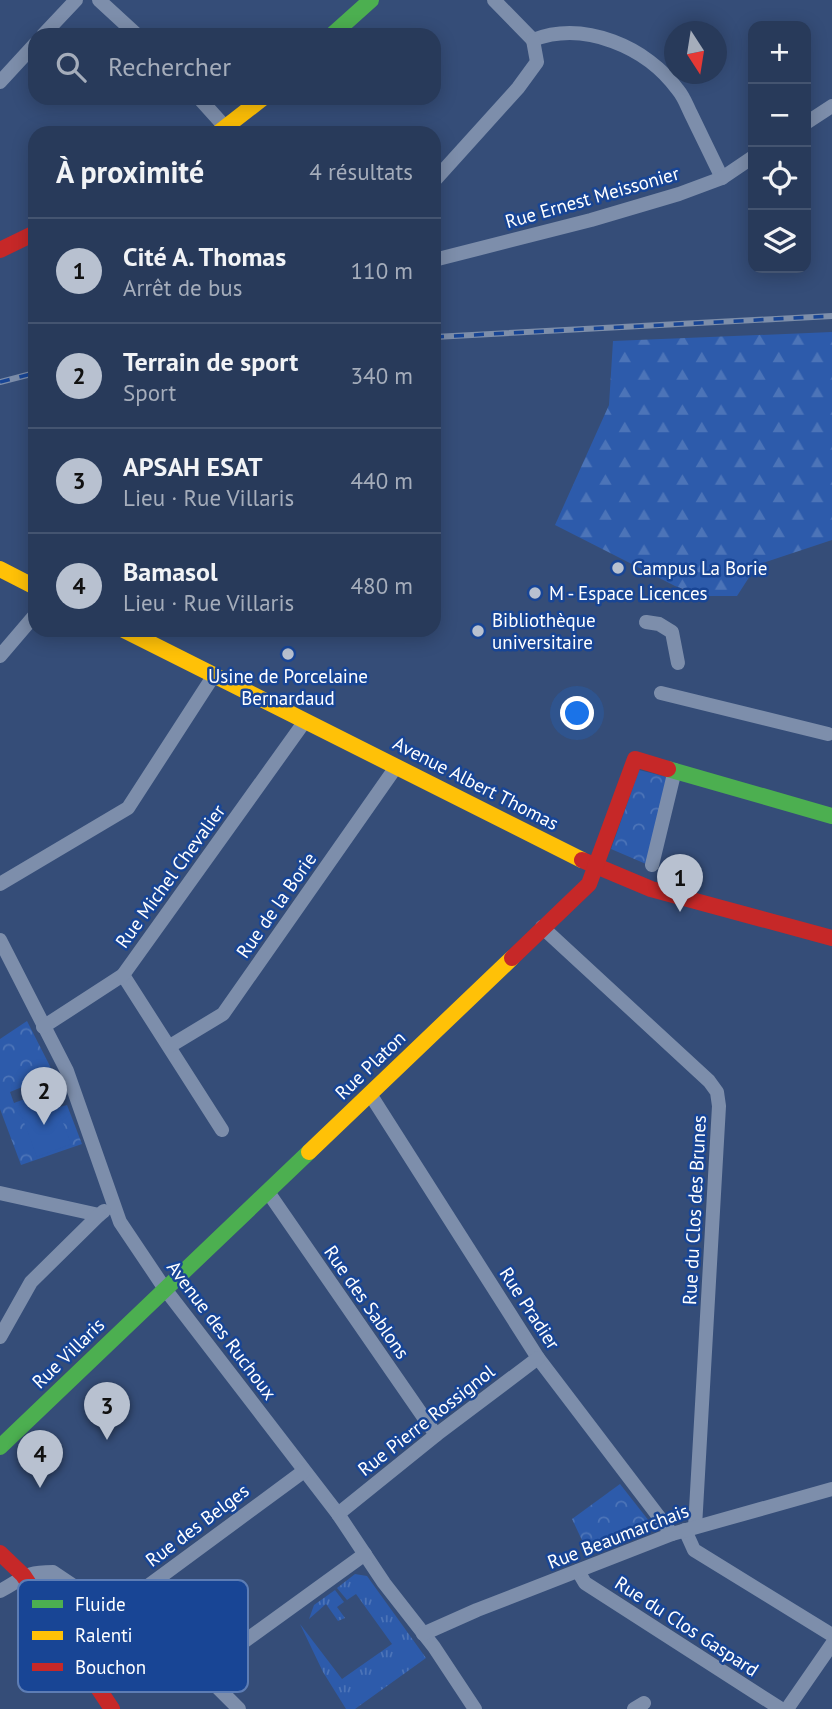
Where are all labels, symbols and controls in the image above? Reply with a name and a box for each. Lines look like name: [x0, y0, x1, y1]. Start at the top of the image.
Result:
north arrow: [664, 21, 727, 84]
map controls: [748, 21, 811, 273]
button: +: [748, 21, 811, 84]
search box: [28, 28, 441, 105]
icon: search: [52, 48, 90, 86]
text: Rechercher: [108, 50, 231, 83]
button: −: [748, 84, 811, 147]
button: locate: [748, 147, 811, 210]
text: À proximité: [56, 152, 204, 191]
text: 4 résultats: [309, 157, 413, 186]
street label: Rue Ernest Meissonier: [502, 161, 682, 233]
button: layers: [748, 210, 811, 273]
text: Cité A. Thomas: [123, 240, 286, 273]
text: 1: [72, 256, 86, 285]
text: 110 m: [351, 256, 413, 285]
text: Arrêt de bus: [123, 273, 242, 302]
text: Terrain de sport: [123, 345, 298, 378]
text: 2: [72, 361, 86, 390]
text: 340 m: [351, 361, 413, 390]
text: Sport: [123, 378, 176, 407]
text: APSAH ESAT: [123, 450, 262, 483]
text: 3: [72, 466, 86, 495]
text: 440 m: [351, 466, 413, 495]
text: Lieu · Rue Villaris: [123, 483, 294, 512]
text: Bamasol: [123, 555, 218, 588]
place label: Campus La Borie: [632, 556, 767, 580]
marker: Campus La Borie: [610, 560, 626, 576]
text: 4: [72, 571, 86, 600]
text: 480 m: [351, 571, 413, 600]
place label: M - Espace Licences: [549, 581, 708, 605]
marker: M - Espace Licences: [527, 585, 543, 601]
text: Lieu · Rue Villaris: [123, 588, 294, 617]
place label: Bibliothèque universitaire: [492, 608, 596, 654]
marker: Bibliothèque universitaire: [470, 623, 486, 639]
marker: Usine de Porcelaine Bernardaud: [280, 646, 296, 662]
place label: Usine de Porcelaine Bernardaud: [208, 664, 368, 710]
your location: [560, 696, 594, 730]
street label: Avenue Albert Thomas: [389, 731, 563, 835]
street label: Rue Michel Chevalier: [110, 799, 230, 952]
street label: Rue de la Borie: [231, 848, 321, 962]
pin: 1: [657, 854, 703, 912]
street label: Rue Platon: [330, 1026, 410, 1104]
pin: 2: [21, 1067, 67, 1125]
street label: Rue du Clos des Brunes: [677, 1114, 711, 1306]
street label: Rue des Sablons: [319, 1241, 415, 1363]
street label: Avenue des Ruchoux: [162, 1256, 282, 1404]
street label: Rue Pradier: [495, 1262, 566, 1354]
street label: Rue Villaris: [27, 1313, 109, 1393]
street label: Rue Pierre Rossignol: [353, 1359, 500, 1481]
pin: 3: [84, 1382, 130, 1440]
pin: 4: [17, 1430, 63, 1488]
street label: Rue des Belges: [141, 1478, 253, 1572]
street label: Rue Beaumarchais: [544, 1498, 692, 1574]
street label: Rue du Clos Gaspard: [611, 1571, 763, 1681]
legend: [18, 1580, 248, 1692]
text: Fluide: [75, 1592, 126, 1616]
text: Ralenti: [75, 1623, 133, 1647]
text: Bouchon: [75, 1655, 146, 1679]

